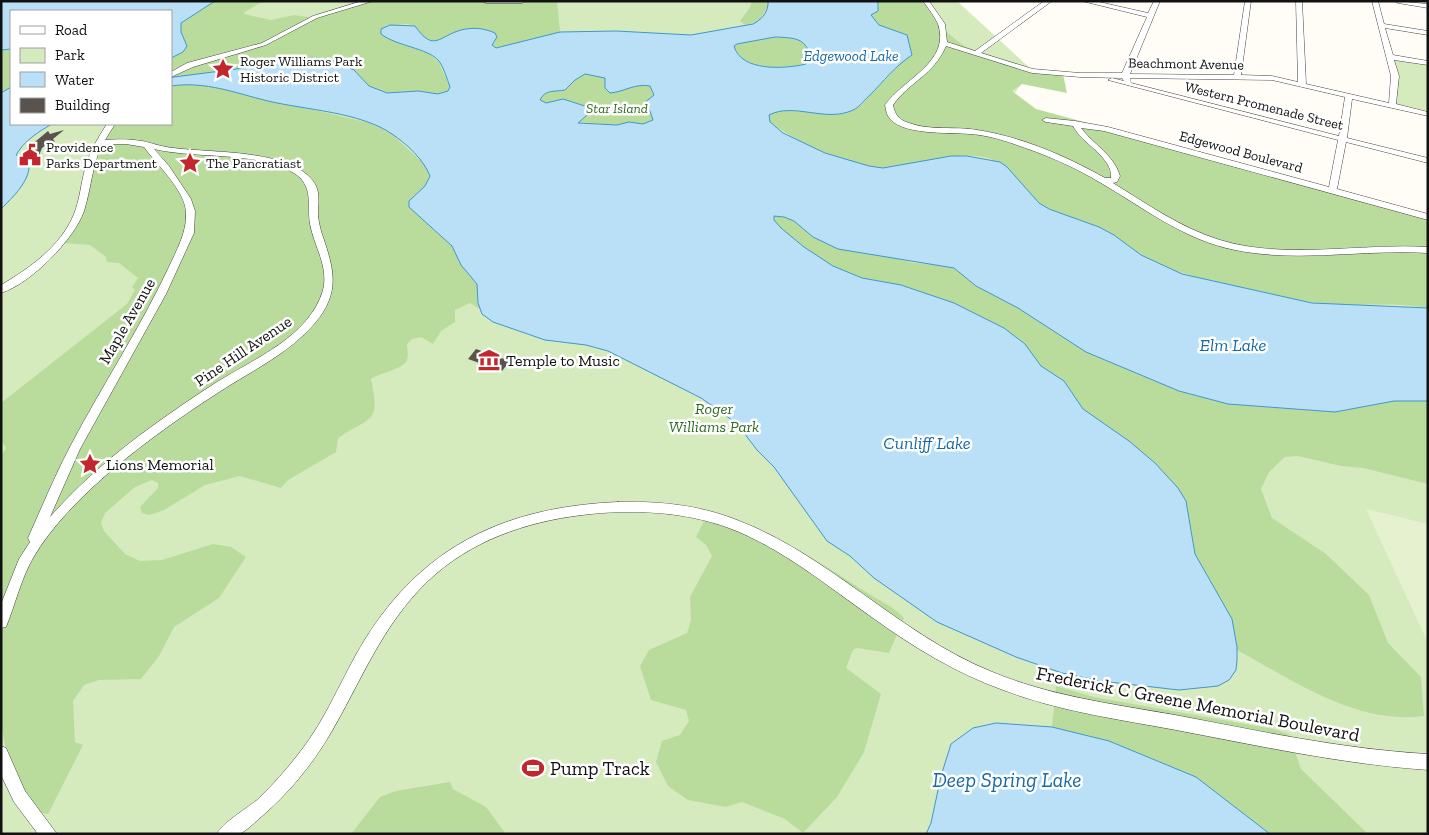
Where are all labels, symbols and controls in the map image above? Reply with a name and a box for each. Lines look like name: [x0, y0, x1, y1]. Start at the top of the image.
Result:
legend: [10, 10, 172, 125]
text: Road: [55, 21, 88, 39]
text: Park: [55, 46, 85, 64]
water label: Edgewood Lake: [804, 47, 898, 65]
place label: Roger Williams Park Historic District: [240, 53, 363, 86]
street label: Beachmont Avenue: [1128, 54, 1244, 74]
place icon: Roger Williams Park Historic District: [210, 56, 236, 82]
text: Water: [55, 71, 95, 89]
street label: Western Promenade Street: [1183, 78, 1346, 134]
text: Building: [55, 96, 110, 114]
park label: Star Island: [586, 100, 648, 117]
street label: Edgewood Boulevard: [1178, 127, 1305, 177]
place label: Providence Parks Department: [46, 139, 158, 172]
public building icon: Providence Parks Department: [17, 142, 43, 168]
place icon: The Pancratiast: [177, 150, 203, 176]
place label: The Pancratiast: [206, 155, 302, 172]
street label: Maple Avenue: [95, 275, 159, 367]
street label: Pine Hill Avenue: [191, 312, 295, 390]
water label: Elm Lake: [1200, 334, 1267, 356]
museum icon: Temple to Music: [476, 347, 502, 373]
place label: Temple to Music: [506, 351, 620, 370]
park label: Roger Williams Park: [669, 399, 759, 436]
water label: Cunliff Lake: [883, 432, 971, 454]
place icon: Lions Memorial: [77, 451, 103, 477]
place label: Lions Memorial: [106, 455, 214, 474]
street label: Frederick C Greene Memorial Boulevard: [1034, 661, 1362, 747]
sports icon: Pump Track: [520, 755, 546, 781]
place label: Pump Track: [550, 757, 650, 780]
water label: Deep Spring Lake: [932, 767, 1082, 792]

